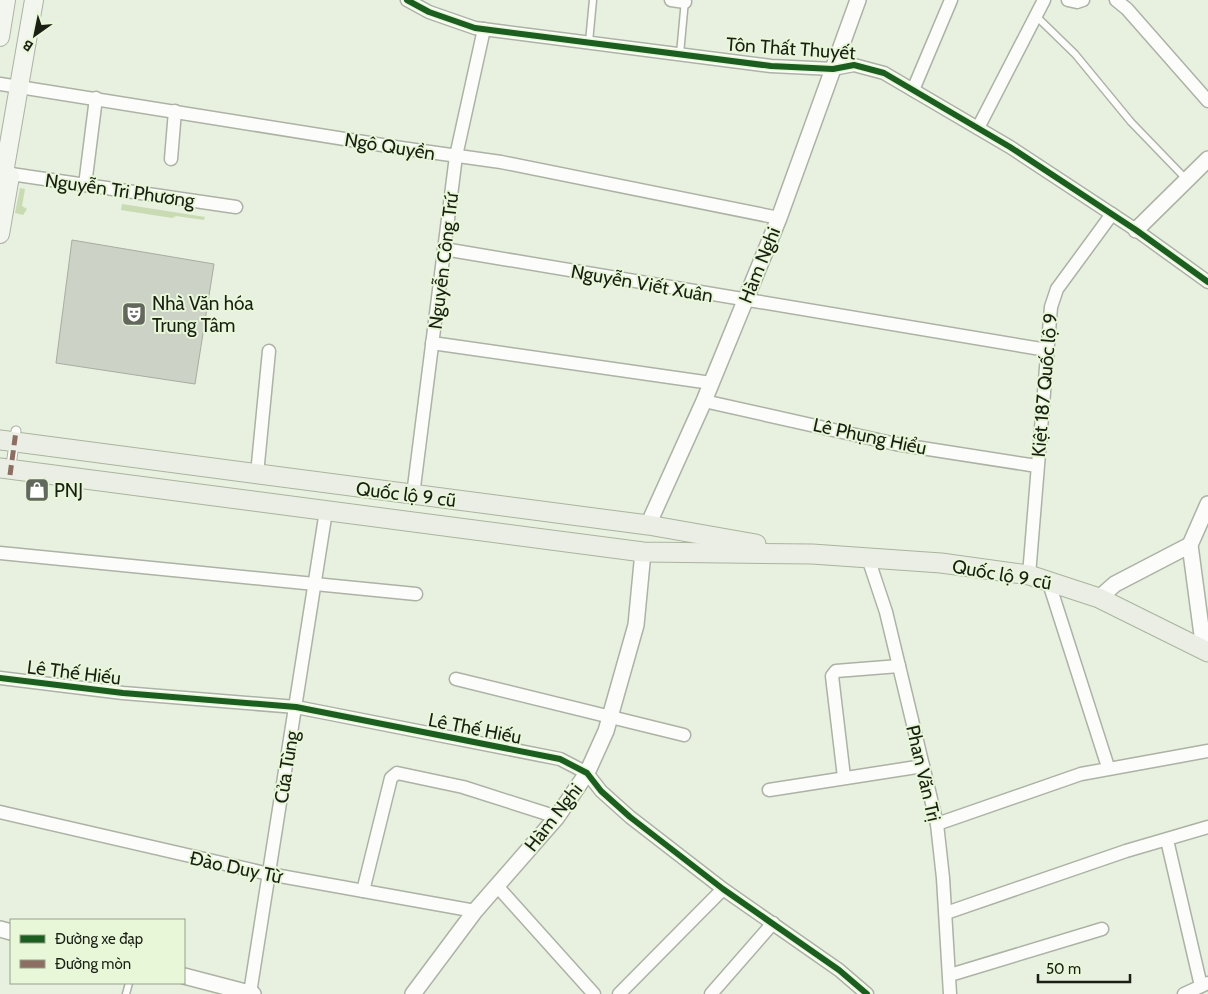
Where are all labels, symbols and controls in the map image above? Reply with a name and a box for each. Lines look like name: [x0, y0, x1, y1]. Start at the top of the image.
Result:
north arrow: [10, 10, 60, 60]
street label: Tôn Thất Thuyết: [725, 33, 857, 65]
text: B: [19, 36, 36, 56]
street label: Ngô Quyền: [343, 128, 437, 165]
street label: Nguyễn Tri Phương: [44, 169, 197, 212]
street label: Nguyễn Công Trứ: [424, 190, 464, 331]
street label: Hàm Nghi: [734, 224, 785, 307]
street label: Nguyễn Viết Xuân: [569, 260, 715, 307]
place label: Nhà Văn hóa Trung Tâm: [152, 292, 254, 337]
theatre icon: Nhà Văn hóa Trung Tâm: [121, 301, 147, 327]
street label: Kiệt 187 Quốc lộ 9: [1027, 312, 1062, 458]
street label: Lê Phụng Hiểu: [811, 413, 929, 460]
shop icon: PNJ: [24, 477, 50, 503]
street label: Quốc lộ 9 cũ: [355, 477, 457, 512]
place label: PNJ: [54, 479, 83, 502]
street label: Quốc lộ 9 cũ: [950, 554, 1053, 595]
street label: Lê Thế Hiếu: [26, 655, 122, 690]
street label: Lê Thế Hiếu: [426, 708, 524, 749]
street label: Phan Văn Trị: [901, 723, 946, 824]
street label: Cửa Tùng: [269, 729, 304, 805]
street label: Hàm Nghi: [520, 779, 587, 856]
street label: Đào Duy Từ: [188, 847, 286, 889]
legend: [10, 919, 185, 984]
text: Đường xe đạp: [55, 930, 143, 948]
scale bar: [1038, 952, 1130, 984]
text: Đường mòn: [55, 955, 131, 973]
text: 50 m: [1046, 960, 1081, 978]

